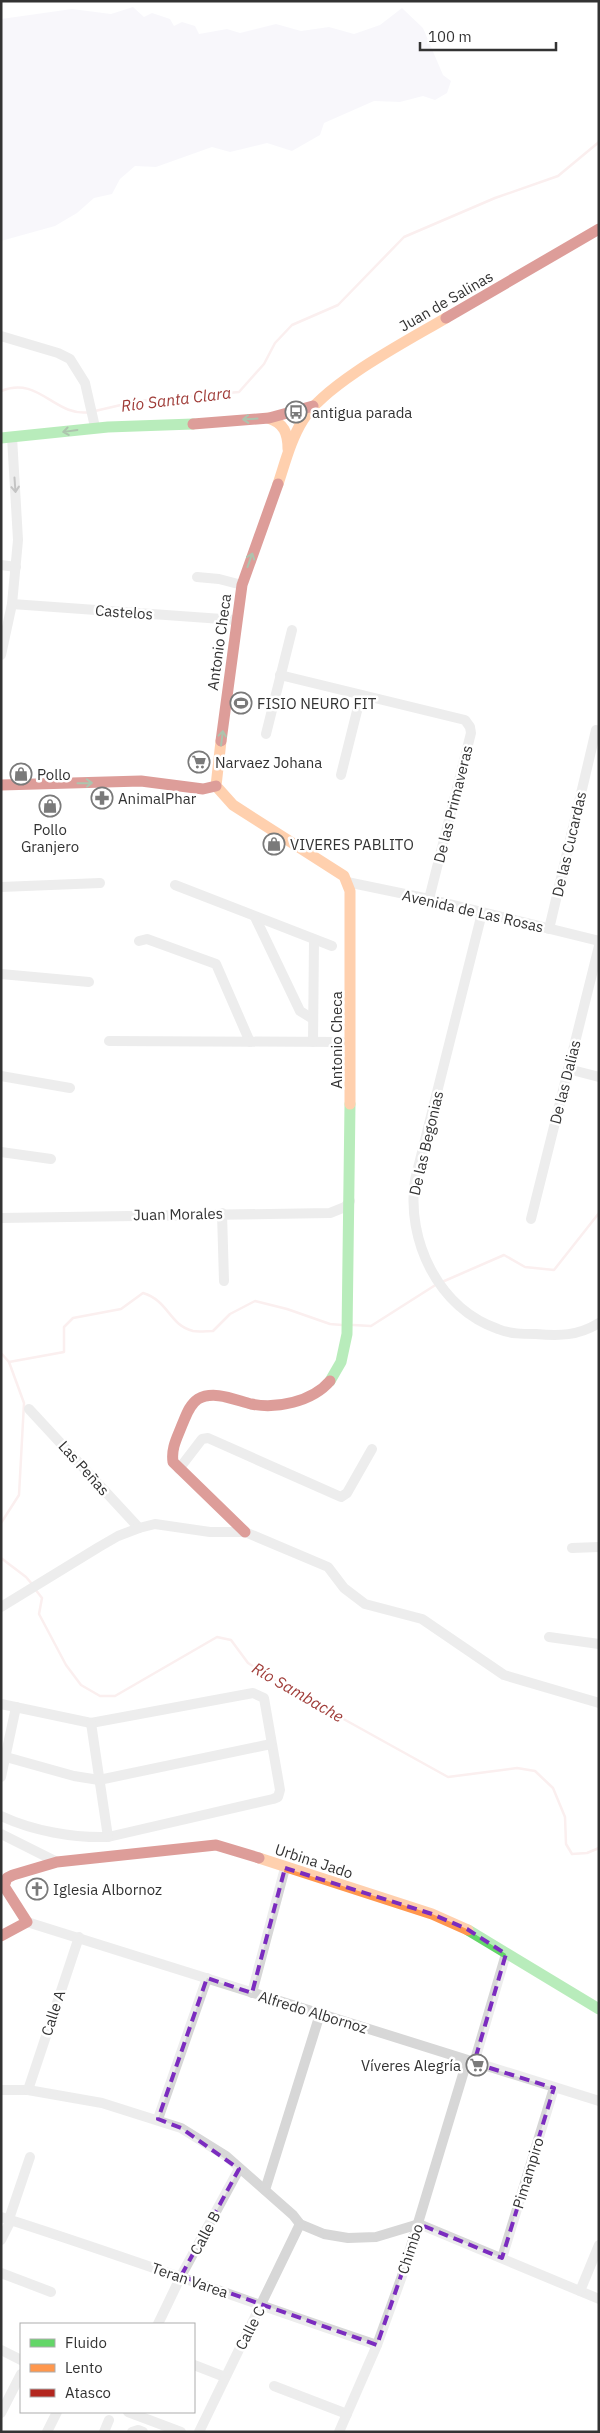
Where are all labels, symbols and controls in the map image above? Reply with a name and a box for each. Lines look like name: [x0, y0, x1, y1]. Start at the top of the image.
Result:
scale bar: [420, 20, 556, 52]
text: 100 m: [428, 27, 472, 46]
street label: Juan de Salinas: [396, 266, 496, 336]
water label: Río Santa Clara: [120, 382, 232, 416]
bus stop icon: antigua parada: [284, 400, 308, 424]
place label: antigua parada: [312, 403, 412, 422]
one-way arrow: [242, 415, 258, 424]
one-way arrow: [62, 426, 78, 436]
one-way arrow: [11, 477, 20, 493]
one-way arrow: [246, 553, 255, 569]
street label: Antonio Checa: [203, 592, 235, 692]
street label: Castelos: [95, 601, 153, 623]
sports icon: FISIO NEURO FIT: [229, 691, 253, 715]
place label: FISIO NEURO FIT: [257, 694, 377, 713]
one-way arrow: [217, 730, 227, 746]
street label: De las Primaveras: [429, 743, 477, 865]
supermarket icon: Narvaez Johana: [187, 750, 211, 774]
place label: Narvaez Johana: [215, 753, 322, 772]
shop icon: Pollo: [9, 762, 33, 786]
place label: Pollo: [37, 765, 71, 784]
one-way arrow: [77, 778, 93, 787]
pharmacy icon: AnimalPhar: [90, 786, 114, 810]
place label: AnimalPhar: [118, 789, 197, 808]
street label: De las Cucardas: [548, 789, 590, 899]
shop icon: Pollo Granjero: [38, 794, 62, 818]
place label: Pollo Granjero: [21, 820, 79, 856]
shop icon: VIVERES PABLITO: [262, 832, 286, 856]
place label: VIVERES PABLITO: [290, 835, 414, 854]
street label: Avenida de Las Rosas: [400, 885, 546, 937]
street label: Antonio Checa: [327, 991, 346, 1089]
street label: De las Dalias: [545, 1038, 585, 1126]
street label: De las Begonias: [405, 1089, 447, 1197]
street label: Juan Morales: [133, 1204, 223, 1224]
street label: Las Peñas: [54, 1437, 114, 1499]
water label: Río Sambache: [249, 1658, 347, 1726]
street label: Urbina Jado: [273, 1839, 355, 1883]
church icon: Iglesia Albornoz: [25, 1877, 49, 1901]
place label: Iglesia Albornoz: [53, 1880, 162, 1899]
street label: Alfredo Albornoz: [256, 1986, 370, 2038]
street label: Calle A: [37, 1987, 69, 2038]
supermarket icon: Víveres Alegría: [465, 2053, 489, 2077]
place label: Víveres Alegría: [361, 2056, 461, 2075]
street label: Pimampiro: [508, 2135, 548, 2211]
street label: Calle B: [186, 2208, 224, 2258]
street label: Chimbo: [393, 2221, 427, 2277]
street label: Teran Varea: [149, 2258, 231, 2302]
street label: Calle C: [231, 2303, 269, 2353]
legend: [20, 2323, 195, 2413]
text: Fluido: [65, 2333, 107, 2352]
text: Lento: [65, 2358, 103, 2377]
text: Atasco: [65, 2383, 111, 2402]

